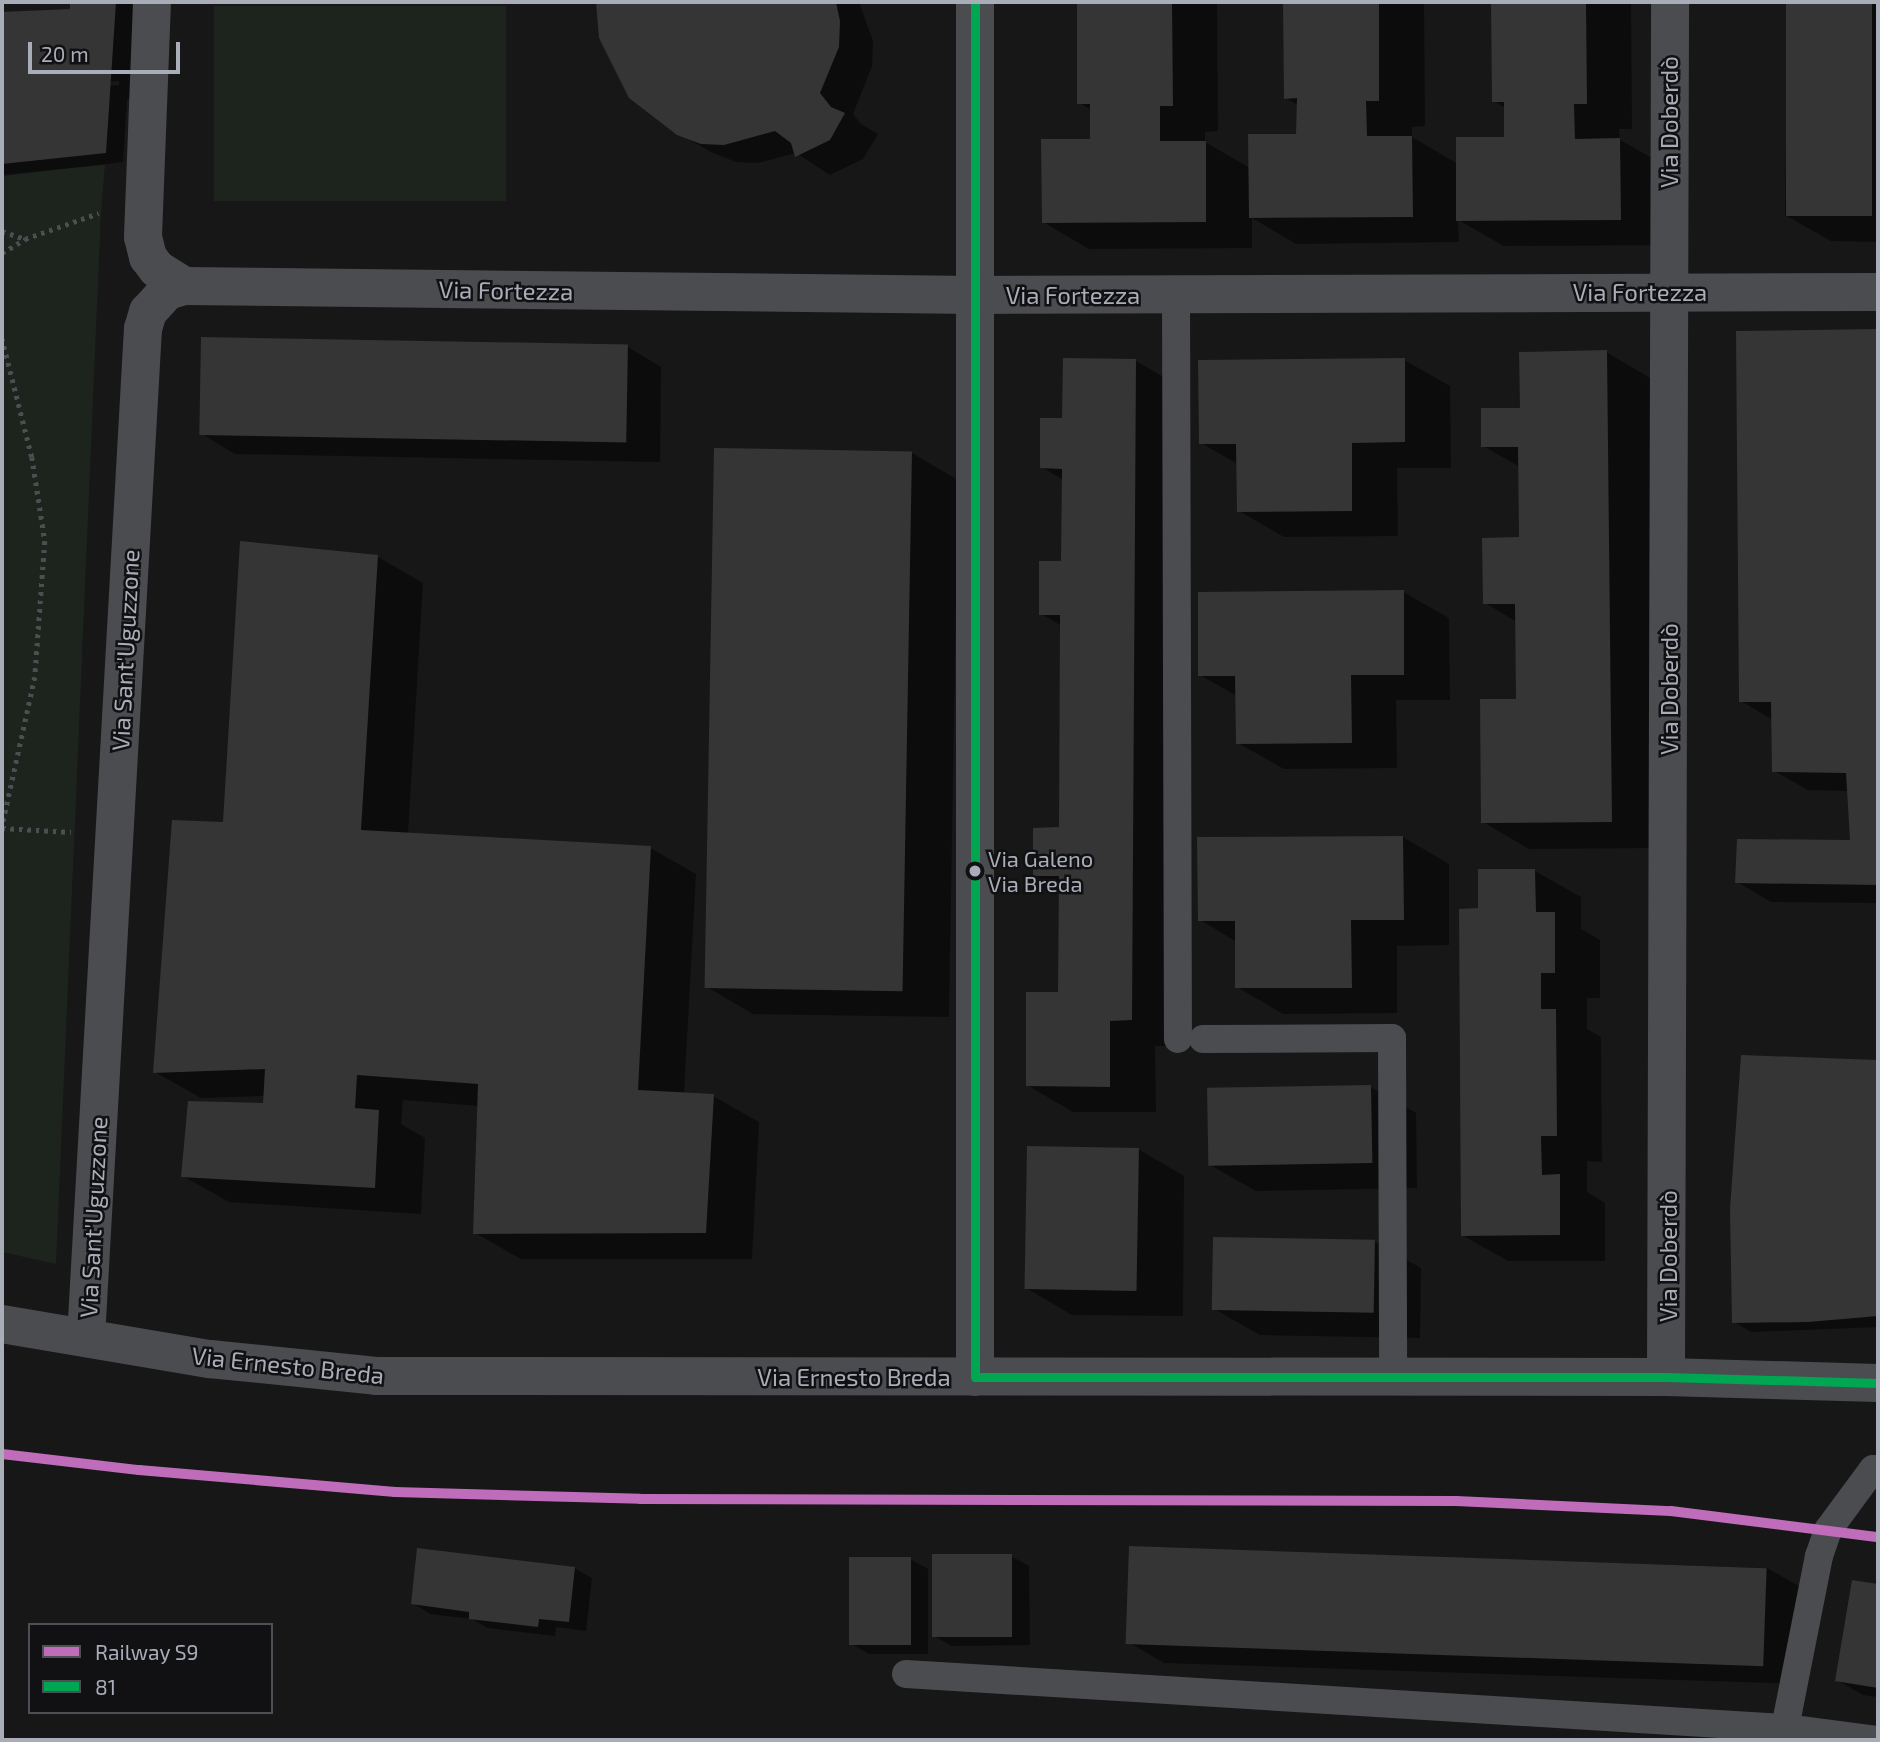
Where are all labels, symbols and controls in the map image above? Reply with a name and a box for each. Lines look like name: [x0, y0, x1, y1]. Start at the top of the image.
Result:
scale bar: [32, 28, 184, 72]
text: 20 m: [41, 41, 89, 66]
street label: Via Doberdò: [1655, 56, 1683, 188]
street label: Via Fortezza: [438, 274, 574, 306]
street label: Via Fortezza: [1573, 278, 1707, 306]
street label: Via Fortezza: [1006, 281, 1140, 309]
street label: Via Sant'Uguzzone: [105, 549, 145, 751]
street label: Via Doberdò: [1655, 623, 1683, 755]
place label: Via Galeno Via Breda: [988, 845, 1093, 896]
marker: Via Galeno Via Breda: [968, 864, 982, 878]
street label: Via Sant'Uguzzone: [73, 1116, 113, 1318]
street label: Via Doberdò: [1654, 1190, 1682, 1322]
street label: Via Ernesto Breda: [190, 1341, 386, 1389]
street label: Via Ernesto Breda: [757, 1363, 951, 1391]
legend: [28, 1623, 273, 1714]
text: Railway S9: [95, 1639, 199, 1664]
text: 81: [95, 1674, 116, 1699]

